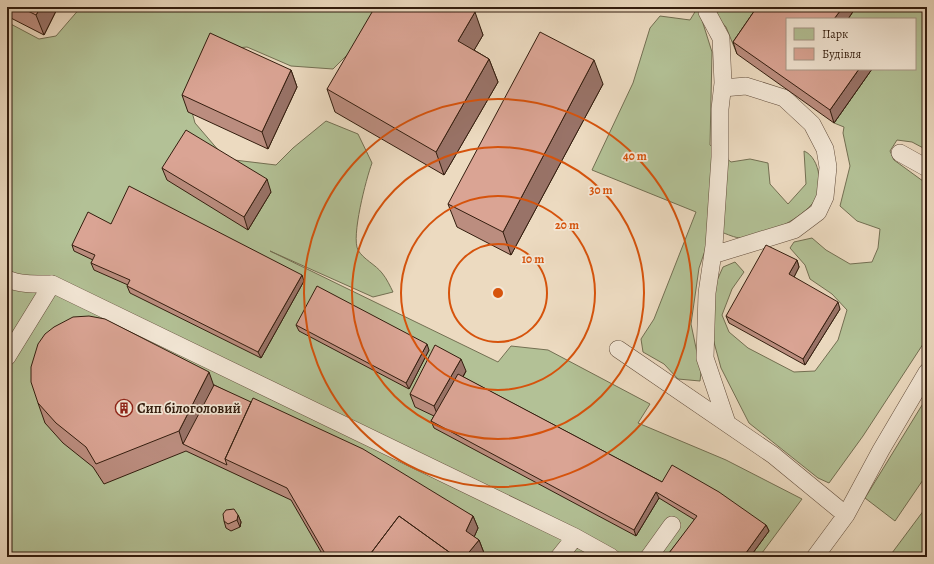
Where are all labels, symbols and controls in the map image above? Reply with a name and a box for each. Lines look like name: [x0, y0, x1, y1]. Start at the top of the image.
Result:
legend: [786, 18, 916, 70]
text: Парк: [822, 26, 848, 42]
text: Будівля: [822, 46, 862, 62]
text: 40 m: [623, 148, 647, 164]
text: 30 m: [589, 182, 613, 198]
text: 20 m: [555, 217, 579, 233]
text: 10 m: [522, 251, 544, 267]
centre of rings: [491, 286, 505, 300]
building icon: Сип білоголовий: [114, 398, 134, 418]
place label: Сип білоголовий: [137, 399, 241, 418]

